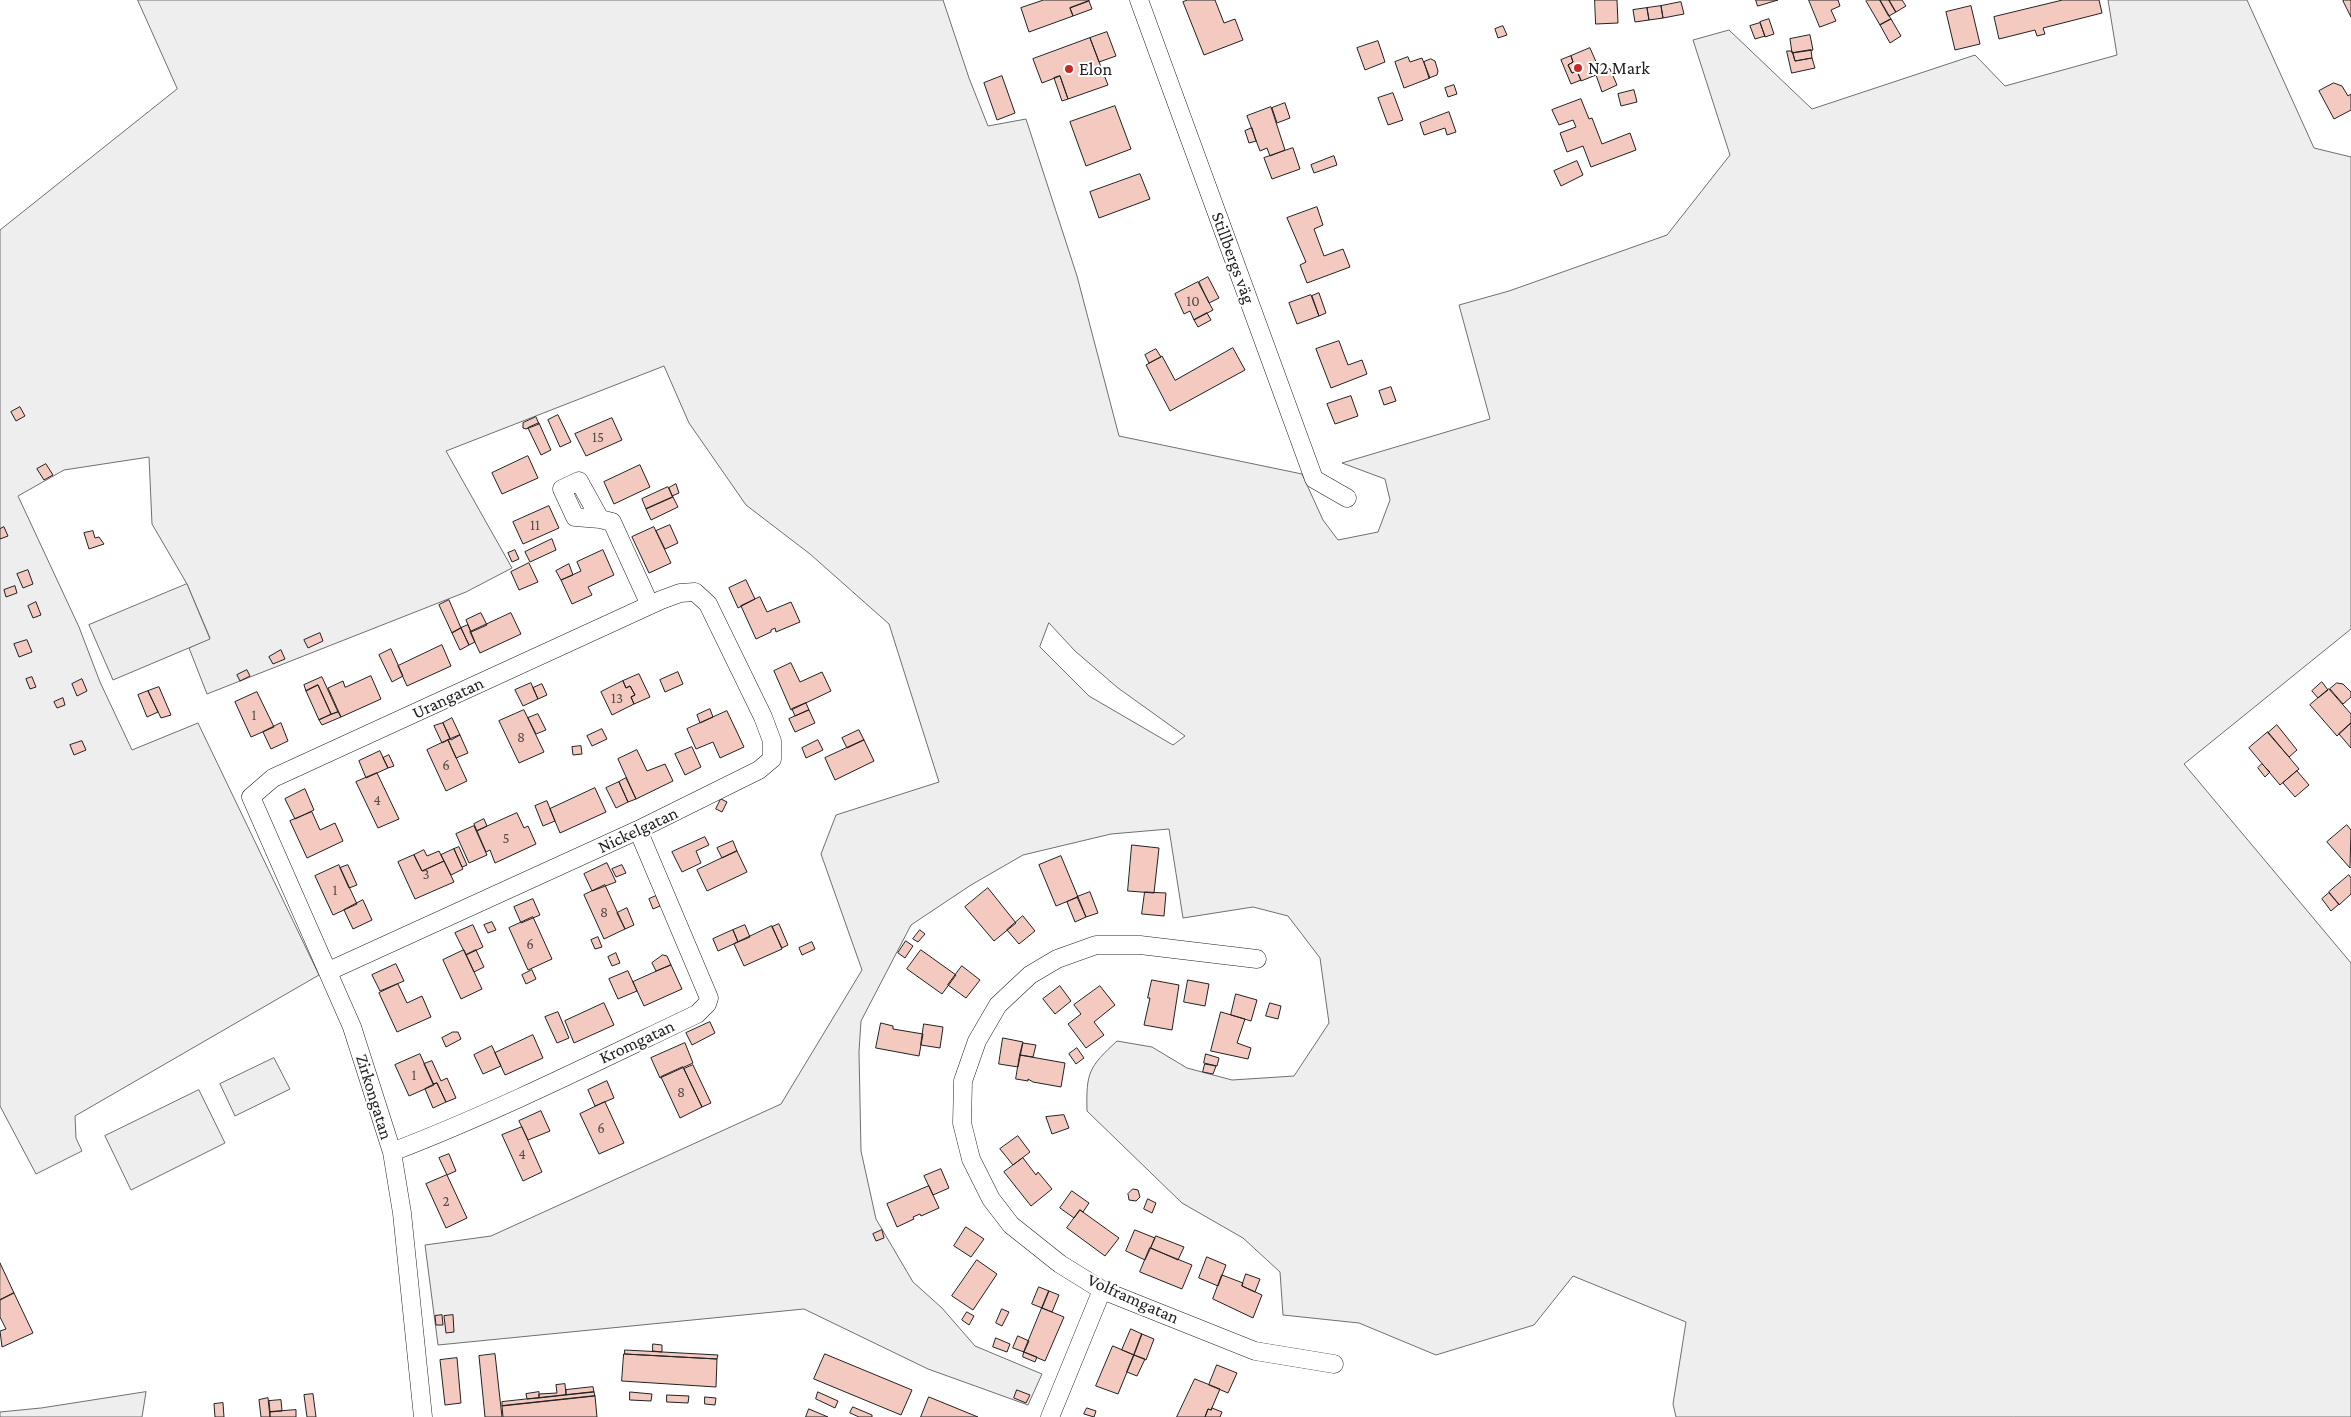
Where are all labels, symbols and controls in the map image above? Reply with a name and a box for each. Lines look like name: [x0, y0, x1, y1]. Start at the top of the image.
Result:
place label: N2 Mark: [1588, 57, 1650, 79]
place label: Elon: [1079, 58, 1112, 80]
marker: N2 Mark: [1572, 62, 1584, 74]
marker: Elon: [1063, 63, 1075, 75]
street label: Stillbergs väg: [1206, 209, 1260, 307]
house number: 10: [1186, 292, 1200, 310]
house number: 15: [592, 428, 604, 446]
house number: 11: [530, 516, 540, 534]
street label: Urangatan: [409, 672, 487, 724]
house number: 13: [611, 689, 623, 707]
house number: 1: [252, 706, 256, 724]
house number: 8: [517, 728, 525, 746]
house number: 6: [442, 756, 450, 774]
house number: 4: [373, 791, 381, 809]
street label: Nickelgatan: [595, 802, 681, 858]
house number: 5: [502, 829, 510, 847]
house number: 3: [422, 865, 430, 883]
house number: 1: [333, 881, 337, 899]
house number: 8: [600, 903, 608, 921]
house number: 6: [526, 935, 534, 953]
street label: Kromgatan: [596, 1015, 678, 1069]
street label: Zirkongatan: [351, 1052, 397, 1142]
house number: 1: [412, 1066, 416, 1084]
house number: 8: [677, 1083, 685, 1101]
house number: 6: [597, 1119, 605, 1137]
house number: 4: [518, 1145, 526, 1163]
house number: 2: [442, 1192, 450, 1210]
street label: Volframgatan: [1084, 1269, 1182, 1329]

